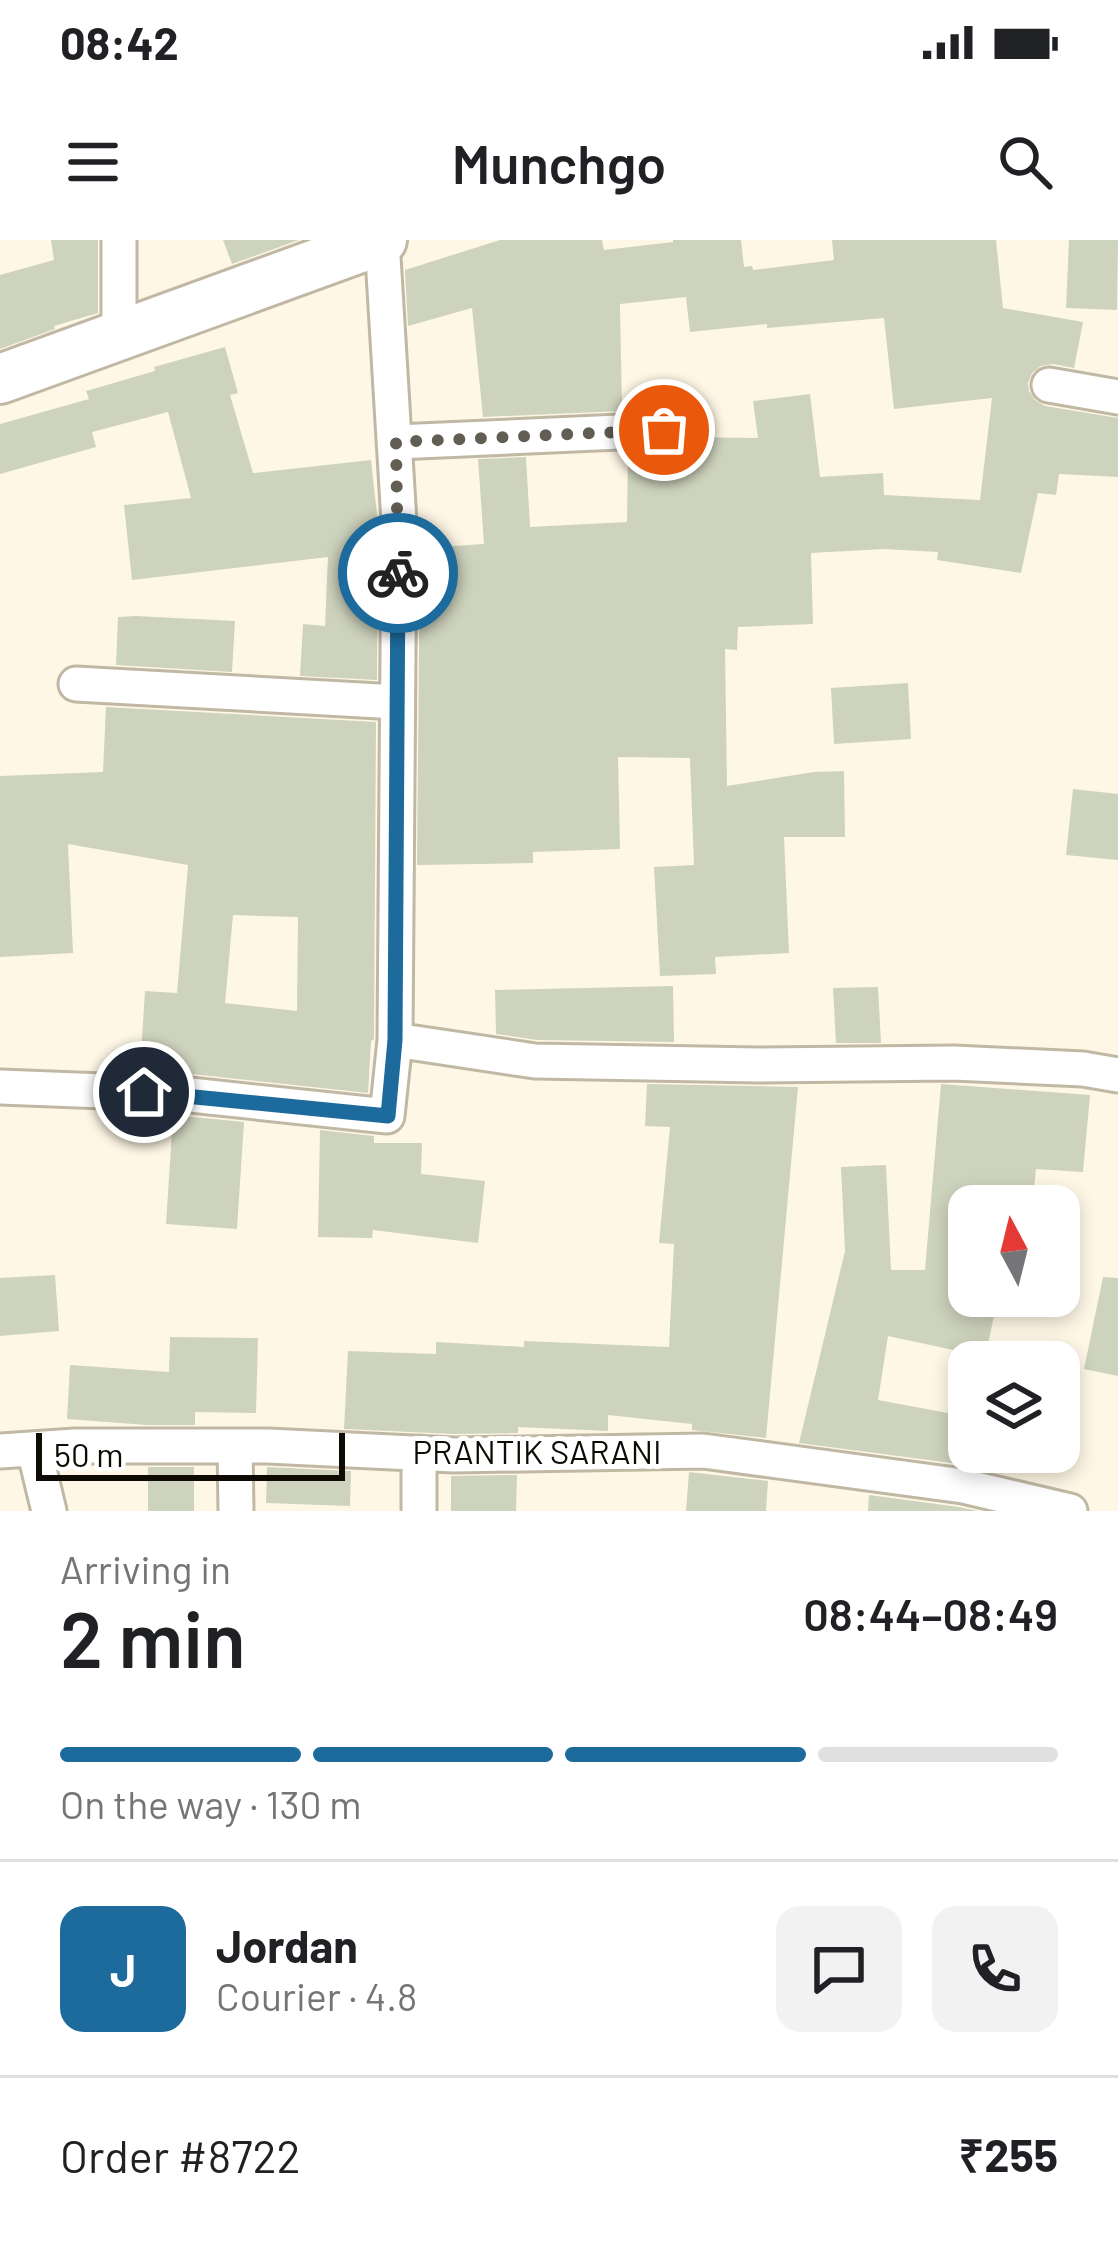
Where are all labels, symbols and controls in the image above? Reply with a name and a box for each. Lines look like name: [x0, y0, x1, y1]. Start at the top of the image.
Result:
text: 08:42: [60, 15, 179, 69]
icon: menu: [60, 129, 126, 195]
icon: search: [992, 129, 1058, 195]
text: Munchgo: [452, 130, 666, 195]
pin: [613, 379, 715, 481]
icon: bag: [631, 397, 697, 463]
courier: [338, 513, 458, 633]
icon: bike: [365, 540, 431, 606]
pin: [93, 1041, 195, 1143]
icon: home: [111, 1059, 177, 1125]
north arrow: [948, 1185, 1080, 1317]
map controls: [948, 1185, 1080, 1473]
button: layers: [948, 1341, 1080, 1473]
scale bar: [36, 1427, 345, 1480]
street label: PRANTIK SARANI: [413, 1431, 662, 1471]
text: 50 m: [54, 1434, 124, 1474]
text: Arriving in: [60, 1545, 231, 1592]
text: 08:44–08:49: [803, 1586, 1058, 1640]
text: 2 min: [60, 1590, 246, 1684]
text: On the way · 130 m: [60, 1780, 362, 1827]
button: chat: [776, 1906, 902, 2032]
button: phone: [932, 1906, 1058, 2032]
text: Jordan: [216, 1918, 358, 1972]
text: J: [110, 1942, 136, 1996]
text: Courier · 4.8: [216, 1972, 417, 2019]
text: ₹255: [959, 2127, 1058, 2181]
text: Order #8722: [60, 2128, 301, 2182]

